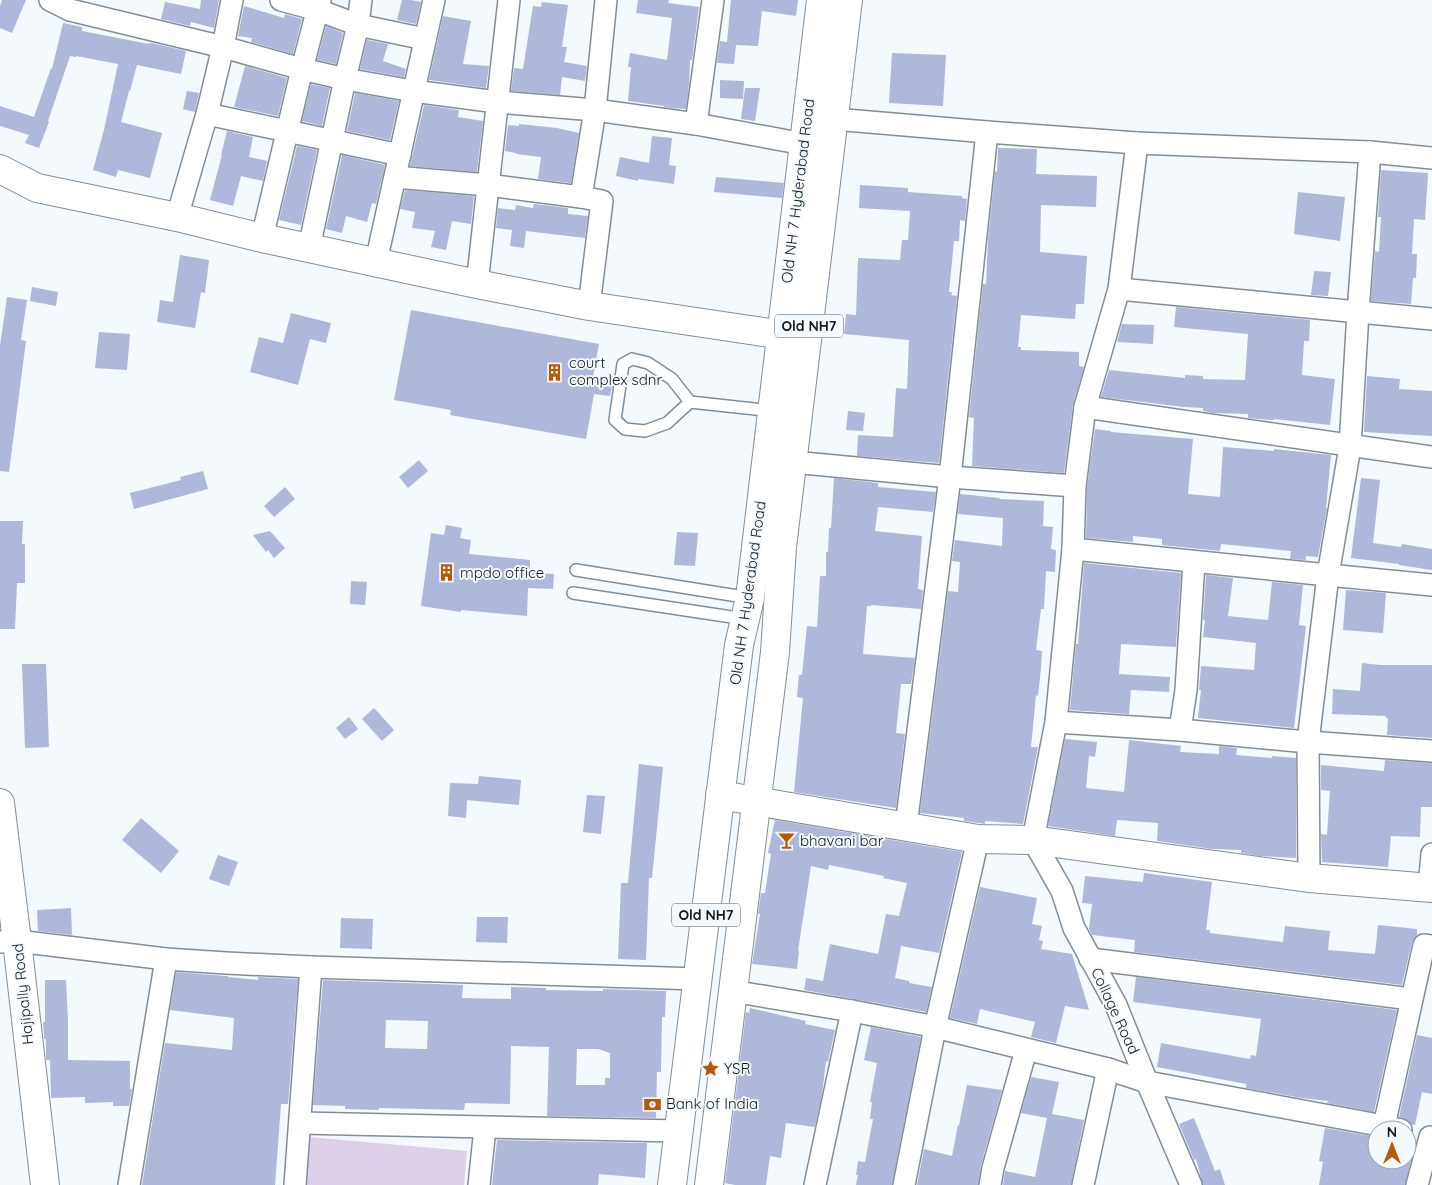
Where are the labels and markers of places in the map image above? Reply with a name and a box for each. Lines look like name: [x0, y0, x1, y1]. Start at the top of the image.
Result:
place label: court complex sdnr: [569, 353, 662, 389]
building icon: court complex sdnr: [545, 362, 565, 382]
building icon: mpdo office: [436, 563, 456, 583]
place label: mpdo office: [460, 563, 544, 582]
bar icon: bhavani bar: [776, 831, 796, 851]
place label: bhavani bar: [800, 831, 884, 850]
place icon: YSR: [700, 1059, 720, 1079]
place label: YSR: [724, 1059, 751, 1078]
bank icon: Bank of India: [642, 1094, 662, 1114]
place label: Bank of India: [666, 1094, 758, 1113]

